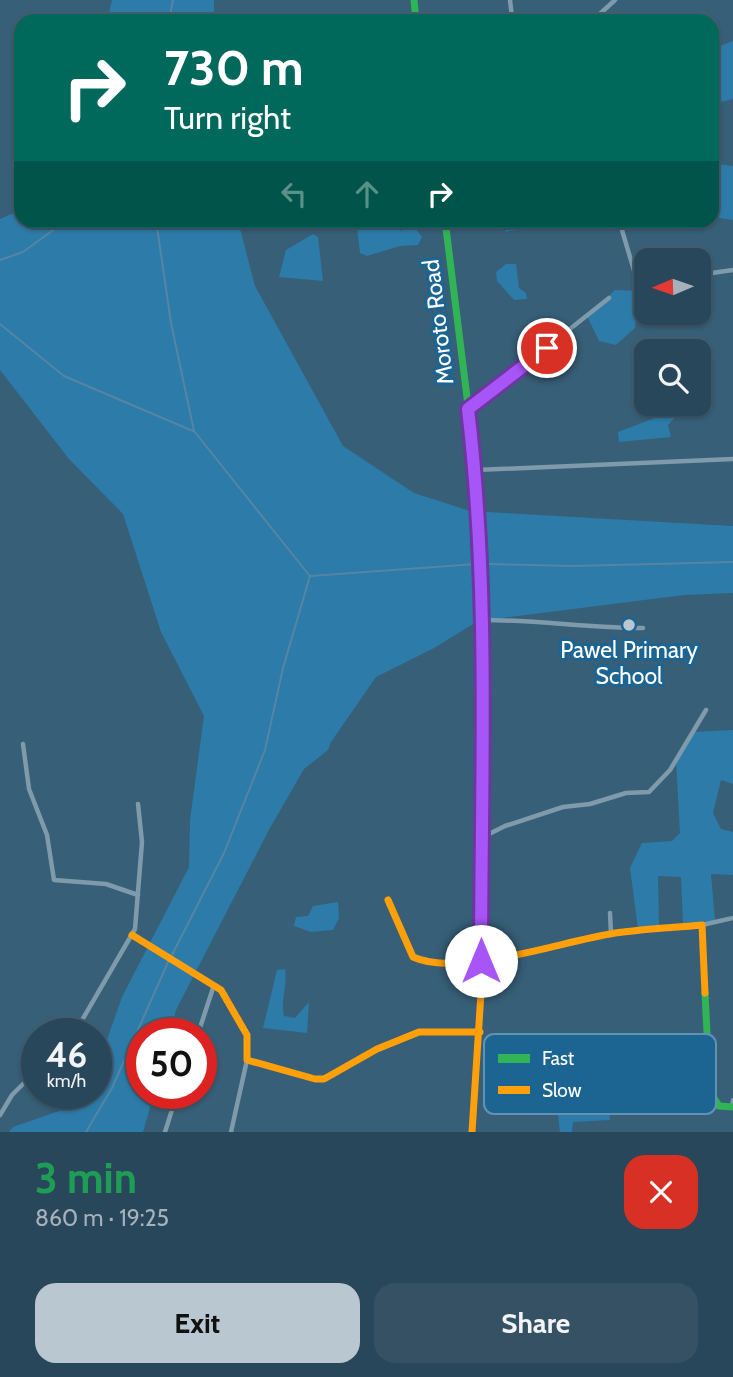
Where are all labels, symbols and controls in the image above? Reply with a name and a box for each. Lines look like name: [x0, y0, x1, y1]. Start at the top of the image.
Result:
text: 730 m: [164, 38, 304, 97]
icon: right: [49, 42, 140, 133]
text: Turn right: [164, 98, 291, 137]
icon: left: [275, 175, 313, 213]
icon: ahead: [348, 175, 386, 213]
icon: right: [421, 175, 459, 213]
north arrow: [634, 248, 710, 326]
map controls: [634, 248, 711, 416]
street label: Moroto Road: [416, 258, 460, 386]
pin: [517, 318, 577, 378]
icon: arrive: [528, 329, 566, 367]
button: search: [634, 339, 711, 416]
marker: Pawel Primary School: [621, 617, 637, 633]
place label: Pawel Primary School: [560, 636, 698, 690]
position arrow: [444, 924, 518, 998]
speed limit sign: 50: [126, 1018, 217, 1109]
text: 46: [46, 1033, 87, 1076]
legend: [484, 1034, 716, 1114]
text: Fast: [542, 1047, 575, 1070]
text: km/h: [47, 1070, 86, 1092]
text: Slow: [542, 1079, 582, 1102]
text: 3 min: [35, 1152, 137, 1204]
button: close: [624, 1155, 698, 1229]
text: 860 m · 19:25: [35, 1204, 169, 1232]
button: Exit: [35, 1283, 360, 1363]
button: Share: [374, 1283, 698, 1363]

